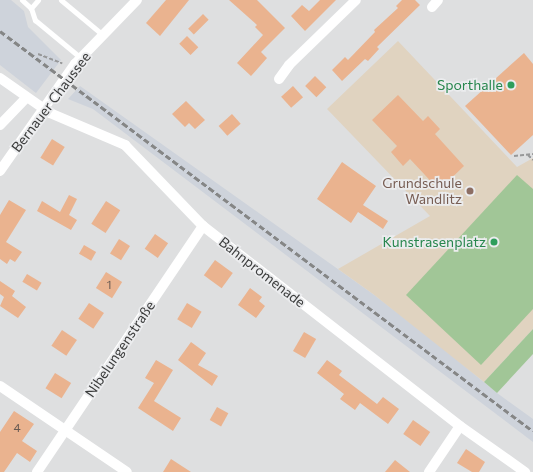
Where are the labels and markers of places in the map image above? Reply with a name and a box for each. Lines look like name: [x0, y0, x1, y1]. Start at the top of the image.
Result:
place label: Sporthalle: [437, 77, 503, 93]
marker: Sporthalle: [506, 80, 516, 90]
place label: Grundschule Wandlitz: [382, 175, 462, 208]
marker: Grundschule Wandlitz: [465, 186, 475, 196]
place label: Kunstrasenplatz: [382, 234, 486, 250]
marker: Kunstrasenplatz: [489, 237, 499, 247]

